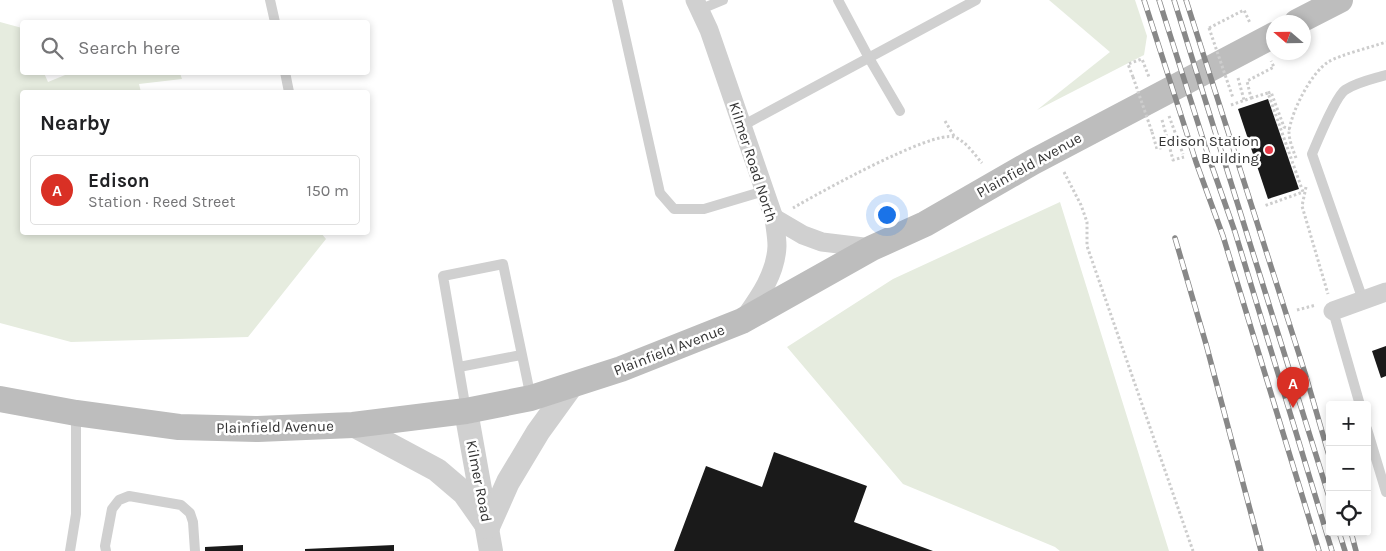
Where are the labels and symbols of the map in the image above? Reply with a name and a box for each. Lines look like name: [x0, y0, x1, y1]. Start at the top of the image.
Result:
north arrow: [1266, 15, 1311, 60]
street label: Kilmer Road North: [725, 100, 781, 224]
street label: Plainfield Avenue: [973, 129, 1085, 201]
place label: Edison Station Building: [1158, 132, 1260, 167]
marker: Edison Station Building: [1263, 144, 1275, 156]
your location: [874, 202, 900, 228]
street label: Plainfield Avenue: [611, 321, 727, 379]
pin: A: [1277, 367, 1309, 408]
street label: Plainfield Avenue: [216, 417, 334, 437]
street label: Kilmer Road: [462, 439, 496, 523]

